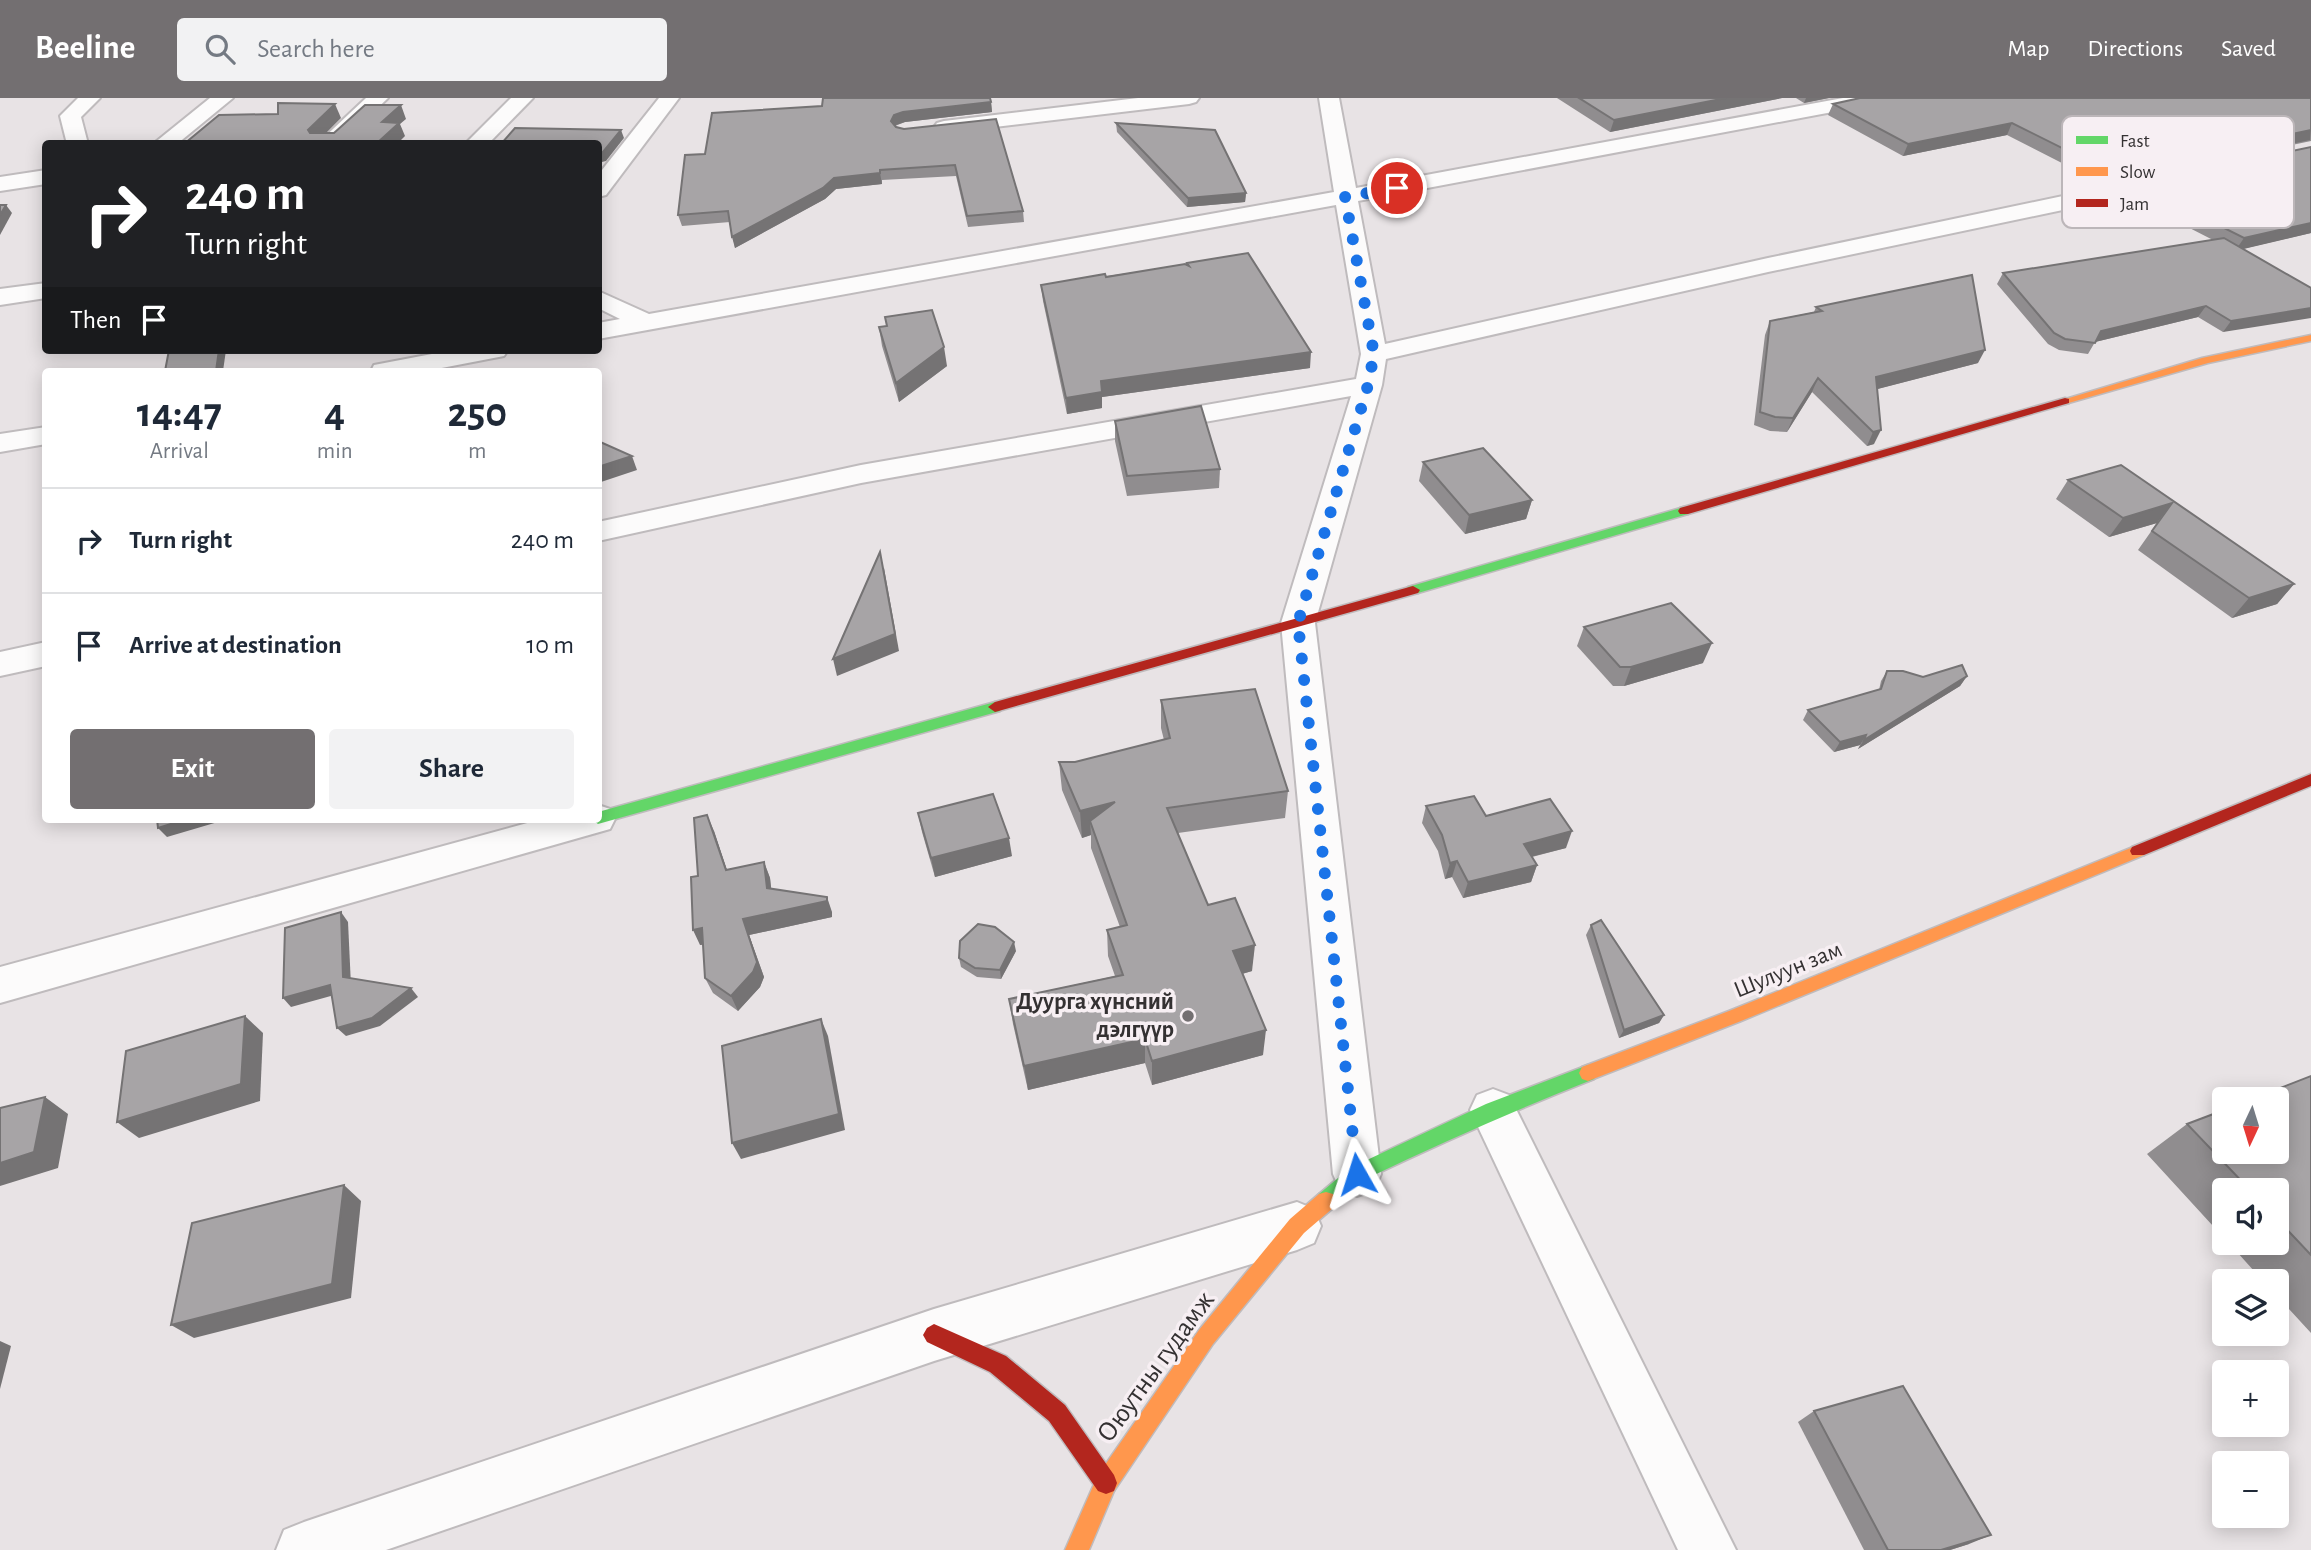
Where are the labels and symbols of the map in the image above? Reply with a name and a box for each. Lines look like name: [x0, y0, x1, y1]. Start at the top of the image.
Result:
legend: [2062, 116, 2294, 228]
text: Fast: [2120, 132, 2150, 151]
pin: [1367, 158, 1427, 218]
text: Slow: [2120, 163, 2156, 182]
text: Jam: [2120, 195, 2149, 214]
street label: Шулуун зам: [1730, 937, 1846, 1003]
place label: Дуурга хүнсний дэлгүүр: [1016, 990, 1174, 1042]
marker: Дуурга хүнсний дэлгүүр: [1180, 1008, 1196, 1024]
north arrow: [2212, 1087, 2289, 1164]
position arrow: [1320, 1137, 1394, 1211]
street label: Оюутны гудамж: [1092, 1286, 1220, 1448]

